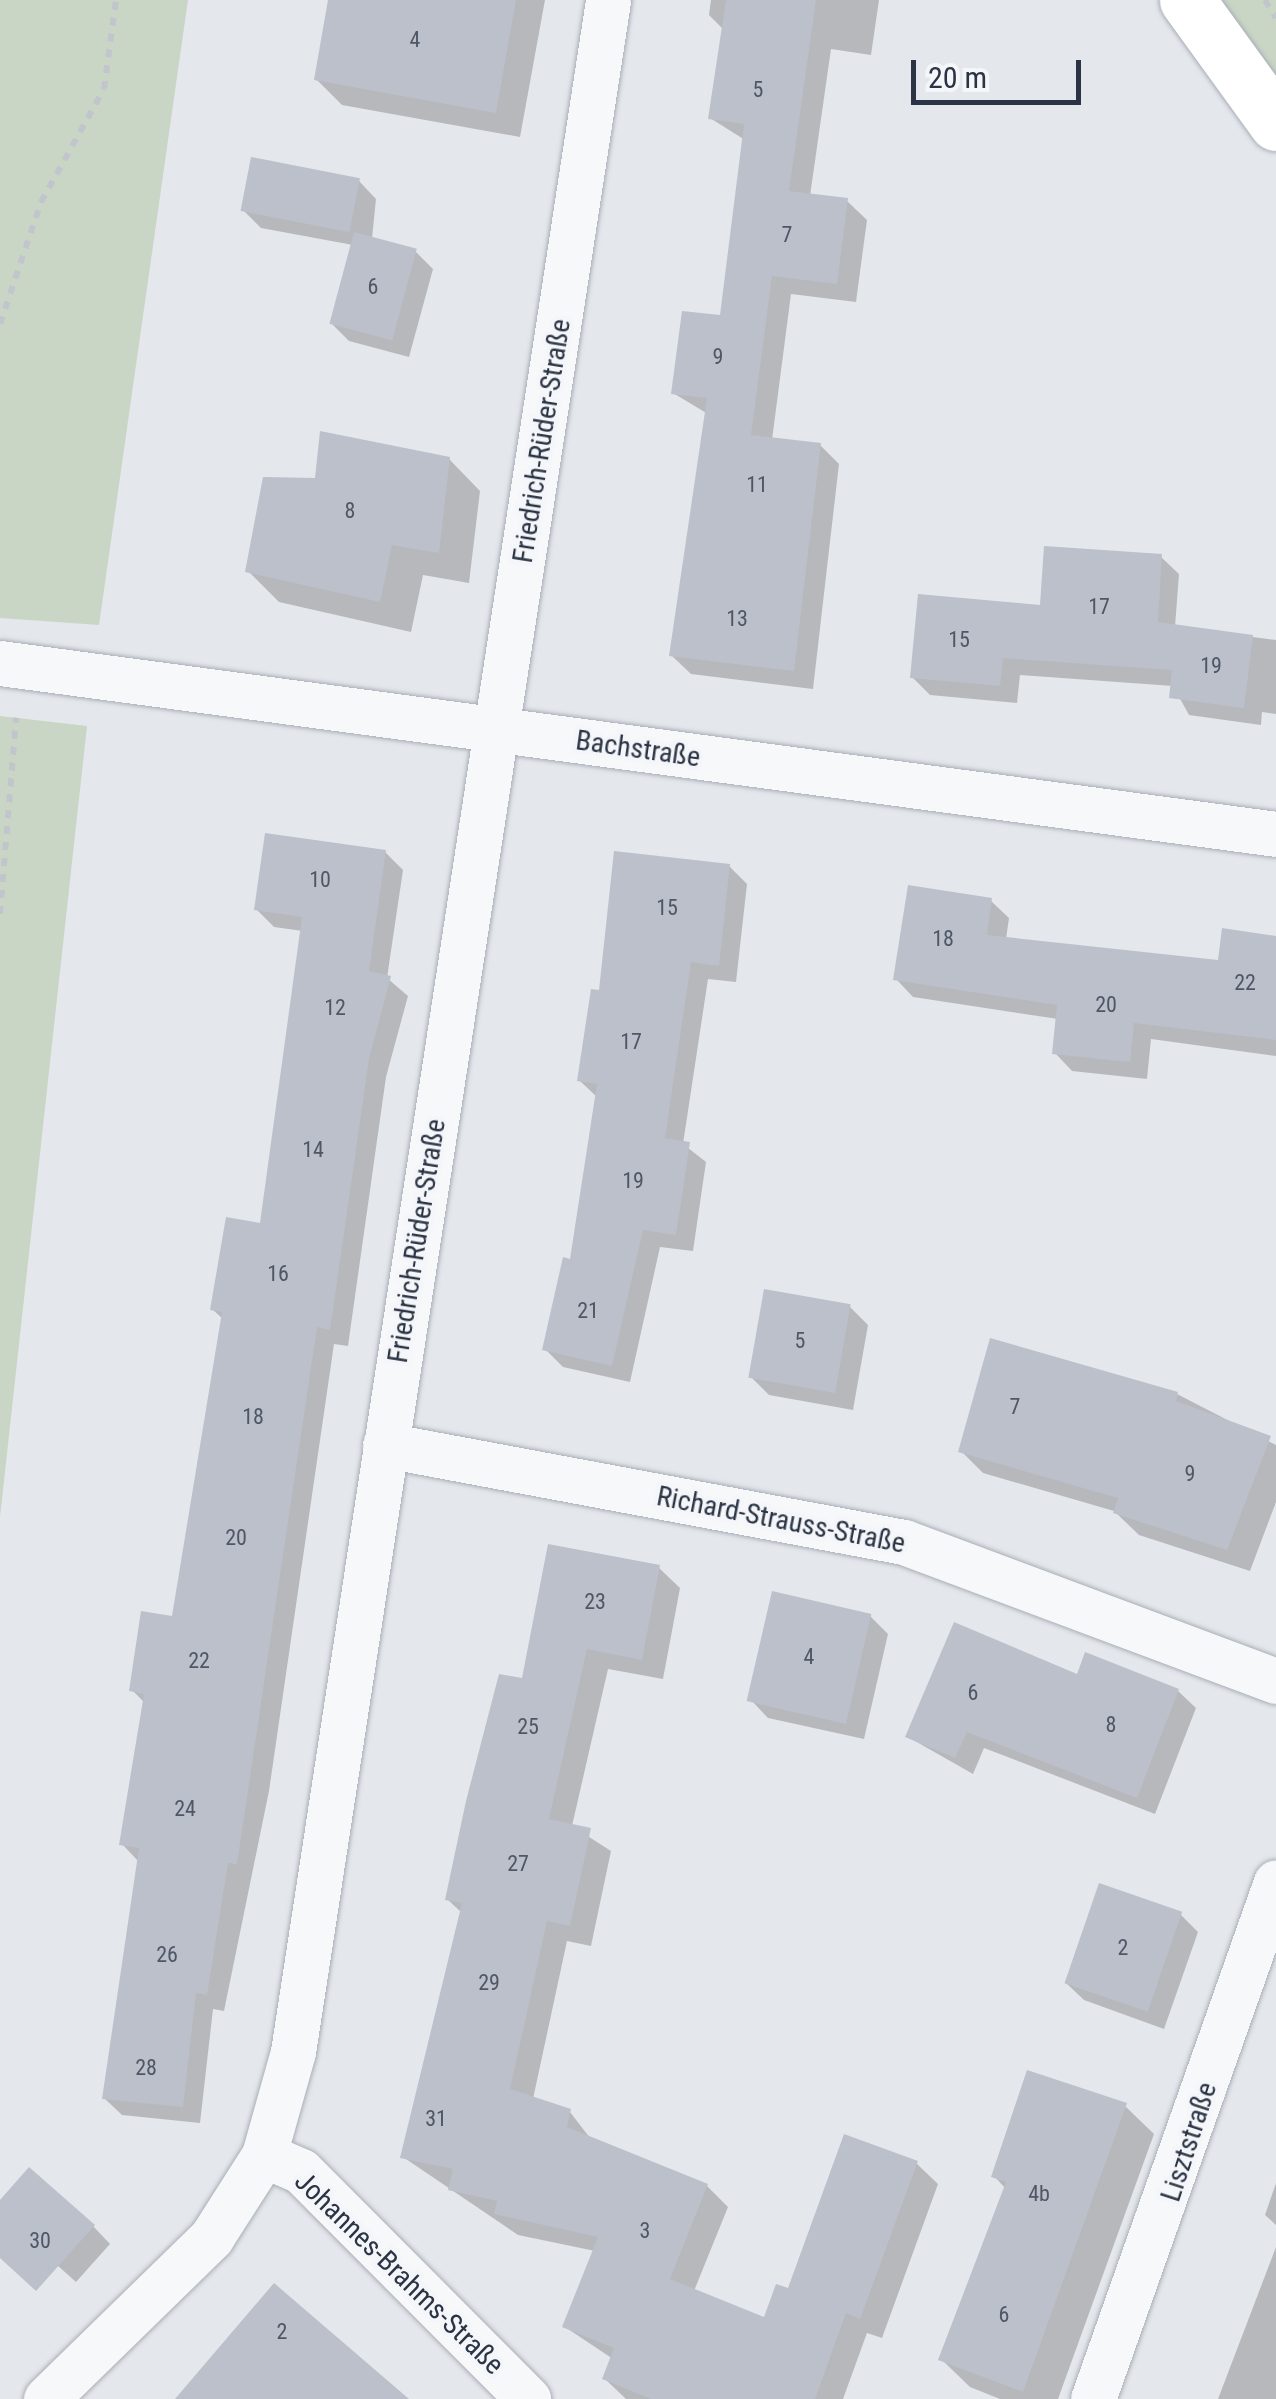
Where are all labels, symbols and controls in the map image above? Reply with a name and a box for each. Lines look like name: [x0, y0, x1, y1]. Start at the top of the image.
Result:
house number: 4: [410, 27, 420, 53]
scale bar: [916, 40, 1086, 102]
text: 20 m: [928, 60, 987, 95]
house number: 5: [753, 77, 763, 103]
house number: 7: [782, 222, 792, 248]
house number: 6: [368, 274, 378, 300]
street label: Friedrich-Rüder-Straße: [506, 317, 578, 565]
house number: 9: [713, 344, 723, 370]
house number: 11: [746, 472, 768, 498]
house number: 8: [345, 498, 355, 524]
house number: 17: [1088, 594, 1110, 620]
house number: 13: [726, 606, 748, 632]
house number: 15: [948, 627, 970, 653]
house number: 19: [1200, 653, 1222, 679]
street label: Bachstraße: [574, 724, 702, 774]
house number: 10: [309, 867, 331, 893]
house number: 15: [656, 895, 678, 921]
house number: 18: [932, 926, 954, 952]
house number: 22: [1234, 970, 1256, 996]
house number: 20: [1095, 992, 1117, 1018]
house number: 12: [324, 995, 346, 1021]
house number: 17: [620, 1029, 642, 1055]
street label: Friedrich-Rüder-Straße: [381, 1117, 453, 1365]
house number: 14: [302, 1137, 324, 1163]
house number: 19: [622, 1168, 644, 1194]
house number: 16: [267, 1261, 289, 1287]
house number: 21: [577, 1298, 599, 1324]
house number: 5: [795, 1328, 805, 1354]
house number: 7: [1010, 1394, 1020, 1420]
house number: 18: [242, 1404, 264, 1430]
house number: 9: [1185, 1461, 1195, 1487]
street label: Richard-Strauss-Straße: [654, 1479, 908, 1561]
house number: 20: [225, 1525, 247, 1551]
house number: 23: [584, 1589, 606, 1615]
house number: 4: [804, 1644, 814, 1670]
house number: 22: [188, 1648, 210, 1674]
house number: 6: [968, 1680, 978, 1706]
house number: 8: [1106, 1712, 1116, 1738]
house number: 25: [517, 1714, 539, 1740]
house number: 24: [174, 1796, 196, 1822]
house number: 27: [507, 1851, 529, 1877]
house number: 2: [1118, 1935, 1128, 1961]
house number: 26: [156, 1942, 178, 1968]
house number: 29: [478, 1970, 500, 1996]
house number: 28: [135, 2055, 157, 2081]
street label: Lisztstraße: [1154, 2078, 1224, 2206]
house number: 31: [425, 2106, 447, 2132]
street label: Johannes-Brahms-Straße: [288, 2165, 510, 2381]
house number: 4b: [1028, 2181, 1050, 2207]
house number: 3: [640, 2218, 650, 2244]
house number: 30: [29, 2228, 51, 2254]
house number: 6: [999, 2302, 1009, 2328]
house number: 2: [277, 2319, 287, 2345]

